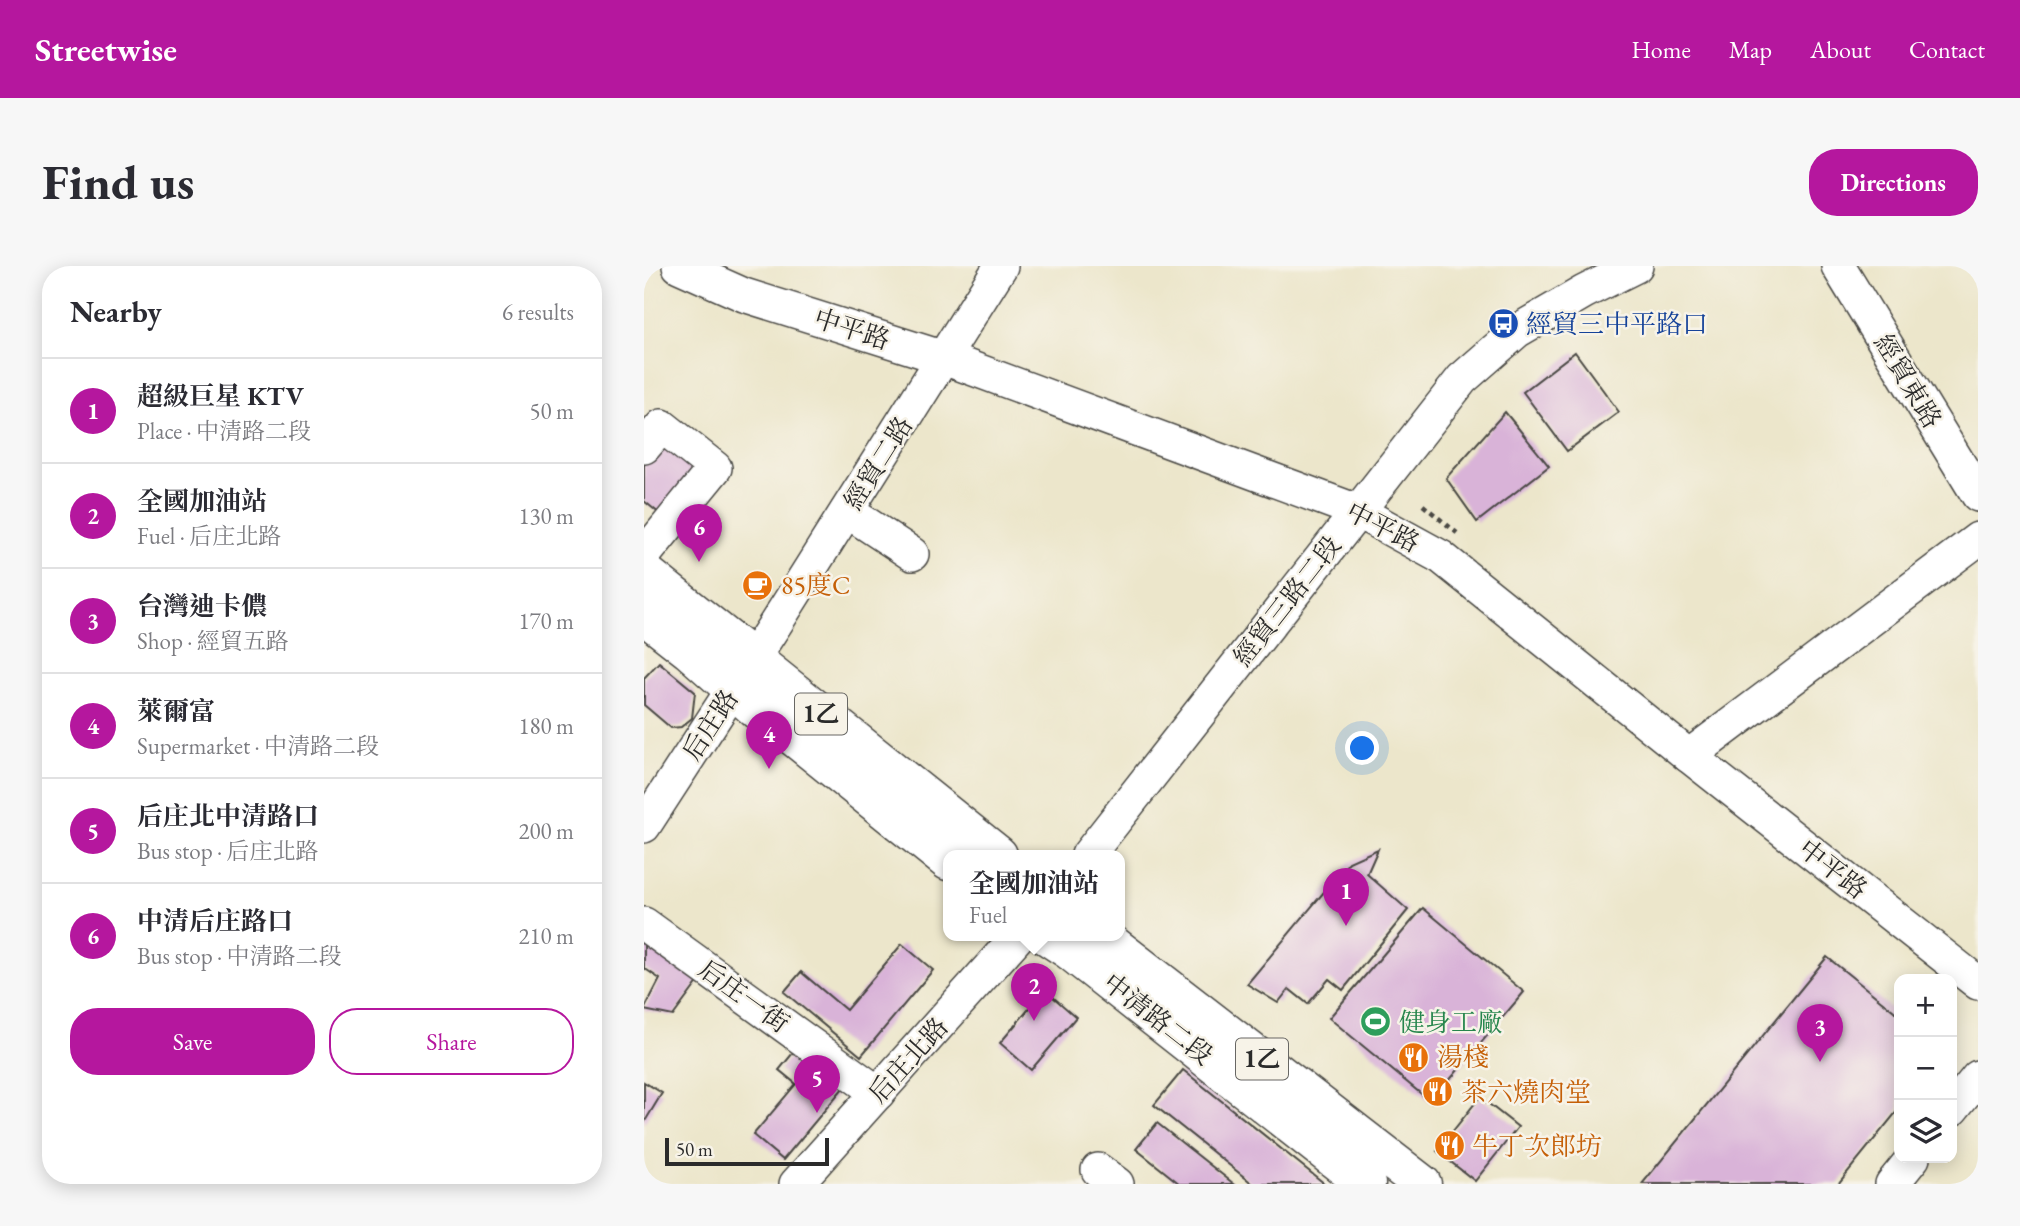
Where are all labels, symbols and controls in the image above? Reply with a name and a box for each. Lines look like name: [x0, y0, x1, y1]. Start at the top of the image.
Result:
text: Streetwise: [35, 28, 177, 71]
text: Home: [1631, 34, 1691, 65]
text: Map: [1729, 34, 1772, 65]
text: About: [1810, 34, 1871, 65]
text: Contact: [1909, 34, 1985, 65]
button: Directions: [1809, 149, 1978, 216]
text: Find us: [42, 150, 194, 214]
text: Nearby: [70, 292, 162, 331]
text: 6 results: [502, 297, 574, 327]
street label: 中平路: [810, 301, 894, 357]
bus stop icon: 經貿三中平路口: [1486, 307, 1520, 341]
place label: 經貿三中平路口: [1526, 307, 1708, 341]
street label: 經貿東路: [1867, 328, 1949, 434]
text: 超級巨星 KTV: [137, 379, 304, 413]
text: 1: [87, 396, 99, 426]
text: 50 m: [529, 396, 574, 426]
street label: 經貿二路: [836, 410, 920, 516]
text: Place · 中清路二段: [137, 416, 311, 446]
text: 全國加油站: [137, 484, 267, 518]
street label: 中平路: [1341, 494, 1425, 560]
text: 2: [87, 501, 99, 531]
text: 130 m: [518, 501, 574, 531]
pin: 6: [676, 504, 722, 562]
text: Fuel · 后庄北路: [137, 521, 281, 551]
street label: 經貿三路二段: [1226, 529, 1348, 673]
cafe icon: 85度C: [741, 568, 775, 602]
place label: 85度C: [781, 568, 850, 602]
text: 台灣迪卡儂: [137, 589, 267, 623]
text: 3: [87, 606, 99, 636]
text: 170 m: [518, 606, 574, 636]
text: Shop · 經貿五路: [137, 626, 289, 656]
street label: 后庄路: [674, 683, 746, 767]
text: 萊爾富: [137, 694, 215, 728]
road number: 1乙: [795, 694, 847, 734]
text: 4: [87, 711, 99, 741]
text: 180 m: [518, 711, 574, 741]
pin: 4: [746, 711, 792, 769]
text: Supermarket · 中清路二段: [137, 731, 379, 761]
your location: [1345, 731, 1379, 765]
text: 后庄北中清路口: [137, 799, 319, 833]
text: 5: [87, 816, 99, 846]
text: 200 m: [518, 816, 574, 846]
street label: 中平路: [1792, 832, 1874, 906]
text: Bus stop · 后庄北路: [137, 836, 318, 866]
popup: [943, 850, 1125, 941]
text: 全國加油站: [969, 866, 1099, 900]
pin: 1: [1323, 868, 1369, 926]
text: Fuel: [969, 900, 1007, 930]
text: 中清后庄路口: [137, 904, 293, 938]
text: 6: [87, 921, 99, 951]
text: 210 m: [518, 921, 574, 951]
text: Bus stop · 中清路二段: [137, 941, 341, 971]
street label: 后庄一街: [692, 952, 796, 1040]
pin: 2: [1011, 963, 1057, 1021]
street label: 中清路二段: [1096, 966, 1220, 1072]
map controls: [1894, 974, 1957, 1163]
button: +: [1894, 974, 1957, 1037]
pin: 3: [1797, 1004, 1843, 1062]
sports icon: 健身工廠: [1359, 1005, 1393, 1039]
place label: 健身工廠: [1399, 1005, 1503, 1039]
button: Save: [70, 1008, 315, 1075]
button: Share: [329, 1008, 574, 1075]
street label: 后庄北路: [861, 1010, 955, 1110]
button: −: [1894, 1037, 1957, 1100]
road number: 1乙: [1236, 1038, 1288, 1080]
restaurant icon: 湯棧: [1397, 1040, 1431, 1074]
place label: 湯棧: [1437, 1040, 1489, 1074]
pin: 5: [794, 1055, 840, 1113]
restaurant icon: 茶六燒肉堂: [1421, 1075, 1455, 1109]
place label: 茶六燒肉堂: [1461, 1075, 1591, 1109]
button: layers: [1894, 1100, 1957, 1163]
restaurant icon: 牛丁次郎坊: [1432, 1129, 1466, 1163]
place label: 牛丁次郎坊: [1472, 1129, 1602, 1163]
scale bar: [665, 1135, 830, 1167]
text: 50 m: [676, 1137, 713, 1162]

